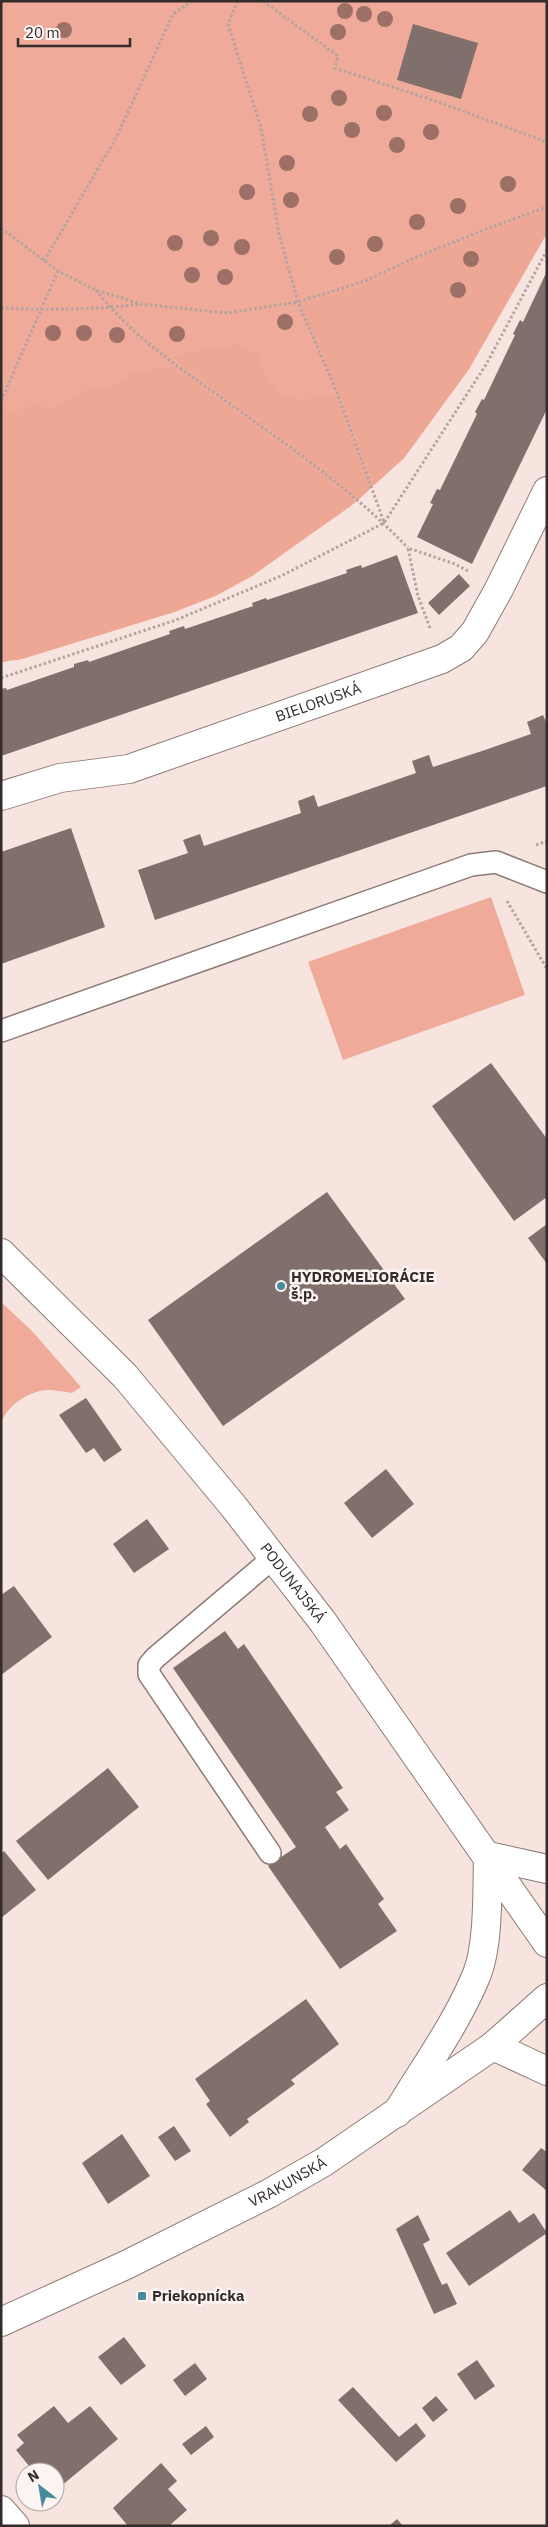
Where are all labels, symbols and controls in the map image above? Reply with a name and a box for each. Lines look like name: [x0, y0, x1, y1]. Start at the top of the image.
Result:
scale bar: [18, 15, 130, 47]
text: 20 m: [25, 23, 60, 42]
street label: BIELORUSKÁ: [273, 678, 364, 726]
place label: HYDROMELIORÁCIE š.p.: [291, 1267, 435, 1303]
marker: HYDROMELIORÁCIE š.p.: [275, 1280, 287, 1292]
street label: PODUNAJSKÁ: [256, 1539, 330, 1627]
street label: VRAKUNSKÁ: [245, 2152, 330, 2211]
place label: Priekopnícka: [152, 2286, 245, 2305]
marker: Priekopnícka: [136, 2290, 148, 2302]
north arrow: [15, 2462, 65, 2512]
text: N: [24, 2466, 42, 2486]

